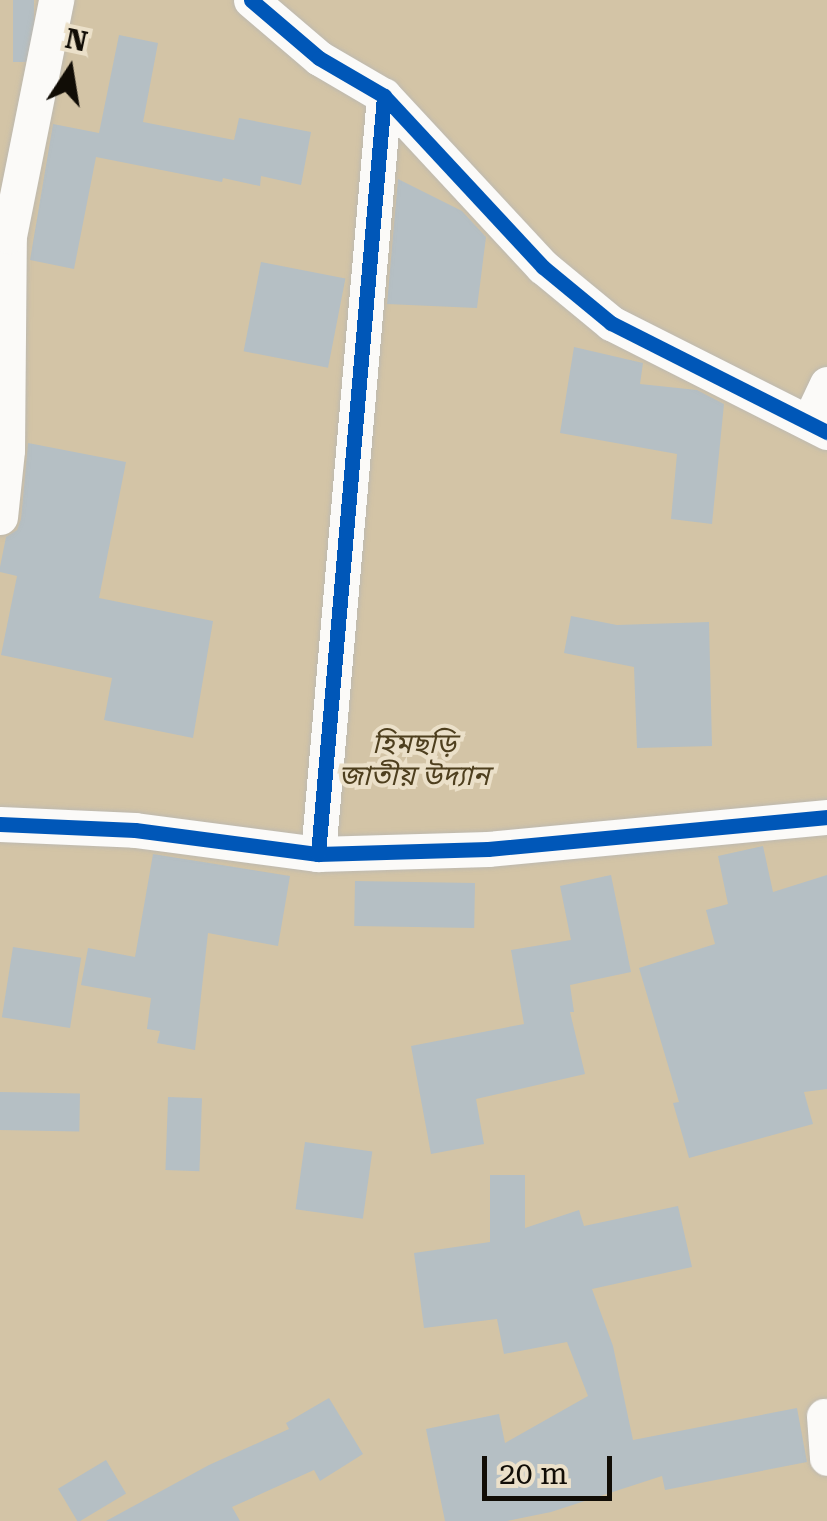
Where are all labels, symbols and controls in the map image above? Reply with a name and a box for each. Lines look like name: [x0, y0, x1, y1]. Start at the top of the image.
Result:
north arrow: [20, 20, 120, 120]
text: N: [62, 22, 90, 59]
park label: হিমছড়ি জাতীয় উদ্যান: [339, 727, 489, 793]
scale bar: [487, 1436, 617, 1498]
text: 20 m: [499, 1456, 568, 1491]

